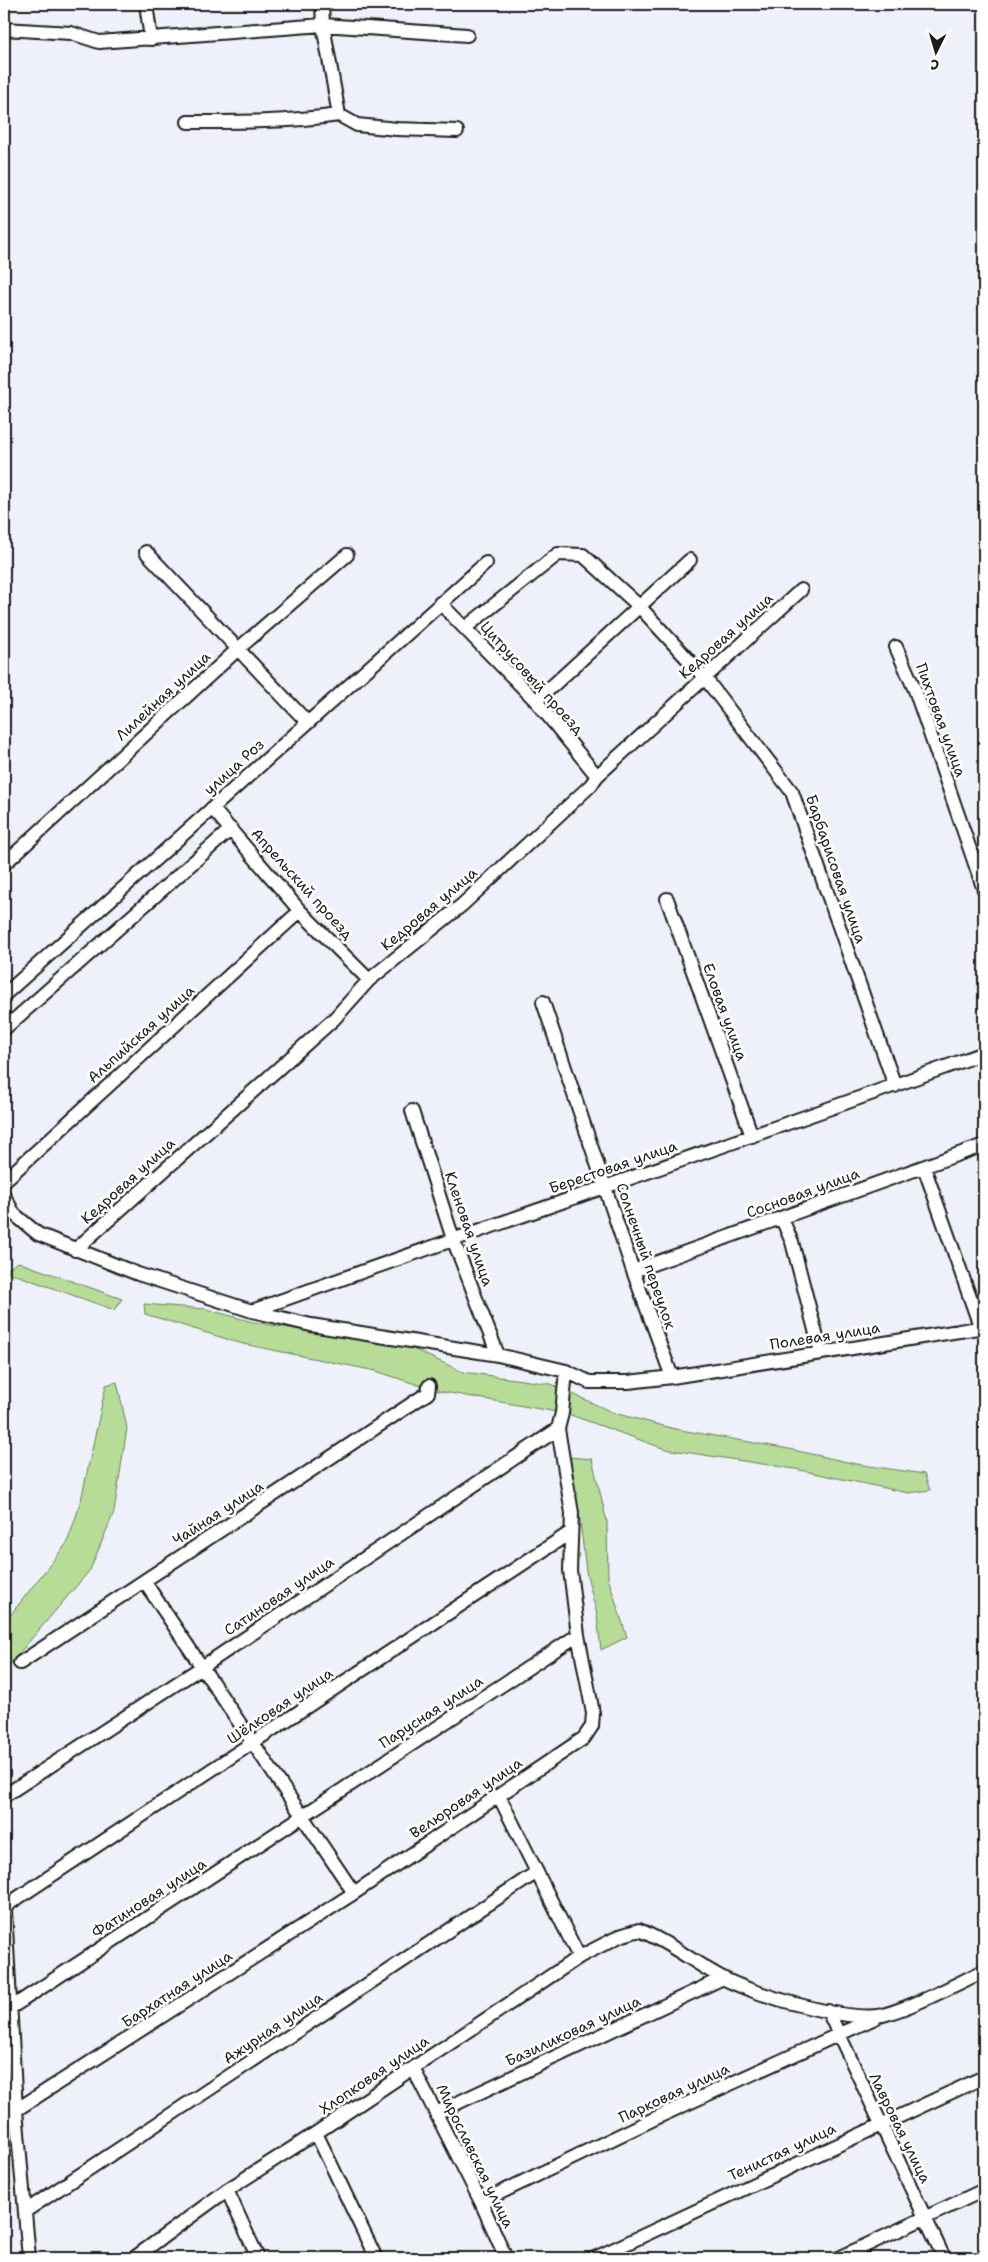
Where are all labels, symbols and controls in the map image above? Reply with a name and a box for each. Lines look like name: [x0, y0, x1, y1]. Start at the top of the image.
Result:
north arrow: [910, 28, 960, 78]
text: С: [930, 56, 940, 74]
street label: Кедровая улица: [675, 588, 778, 684]
street label: Цитрусовый проезд: [476, 617, 589, 739]
street label: Лилейная улица: [111, 646, 215, 745]
street label: Пихтовая улица: [911, 660, 971, 780]
street label: улица Роз: [199, 735, 269, 799]
street label: Барбарисовая улица: [801, 792, 871, 947]
street label: Апрельский проезд: [247, 824, 358, 944]
street label: Кедровая улица: [377, 862, 482, 955]
street label: Еловая улица: [698, 960, 752, 1064]
street label: Альпийская улица: [83, 980, 199, 1087]
street label: Кедровая улица: [77, 1133, 180, 1229]
street label: Берестовая улица: [546, 1135, 680, 1198]
street label: Сосновая улица: [744, 1163, 863, 1223]
street label: Кленовая улица: [440, 1169, 498, 1290]
street label: Солнечный переулок: [612, 1180, 680, 1332]
street label: Полевая улица: [768, 1317, 882, 1355]
street label: Чайная улица: [169, 1476, 268, 1550]
street label: Сатиновая улица: [220, 1551, 338, 1640]
street label: Шёлковая улица: [223, 1663, 337, 1749]
street label: Парусная улица: [375, 1671, 487, 1753]
street label: Велюровая улица: [406, 1753, 527, 1843]
street label: Фатиновая улица: [88, 1853, 211, 1942]
street label: Бархатная улица: [118, 1945, 237, 2032]
street label: Ажурная улица: [219, 1987, 327, 2069]
street label: Базиликовая улица: [502, 1991, 644, 2071]
street label: Хлопковая улица: [315, 2031, 433, 2119]
street label: Парковая улица: [615, 2058, 733, 2127]
street label: Лавровая улица: [865, 2069, 936, 2187]
street label: Мирославская улица: [431, 2081, 519, 2232]
street label: Тенистая улица: [725, 2118, 840, 2186]

